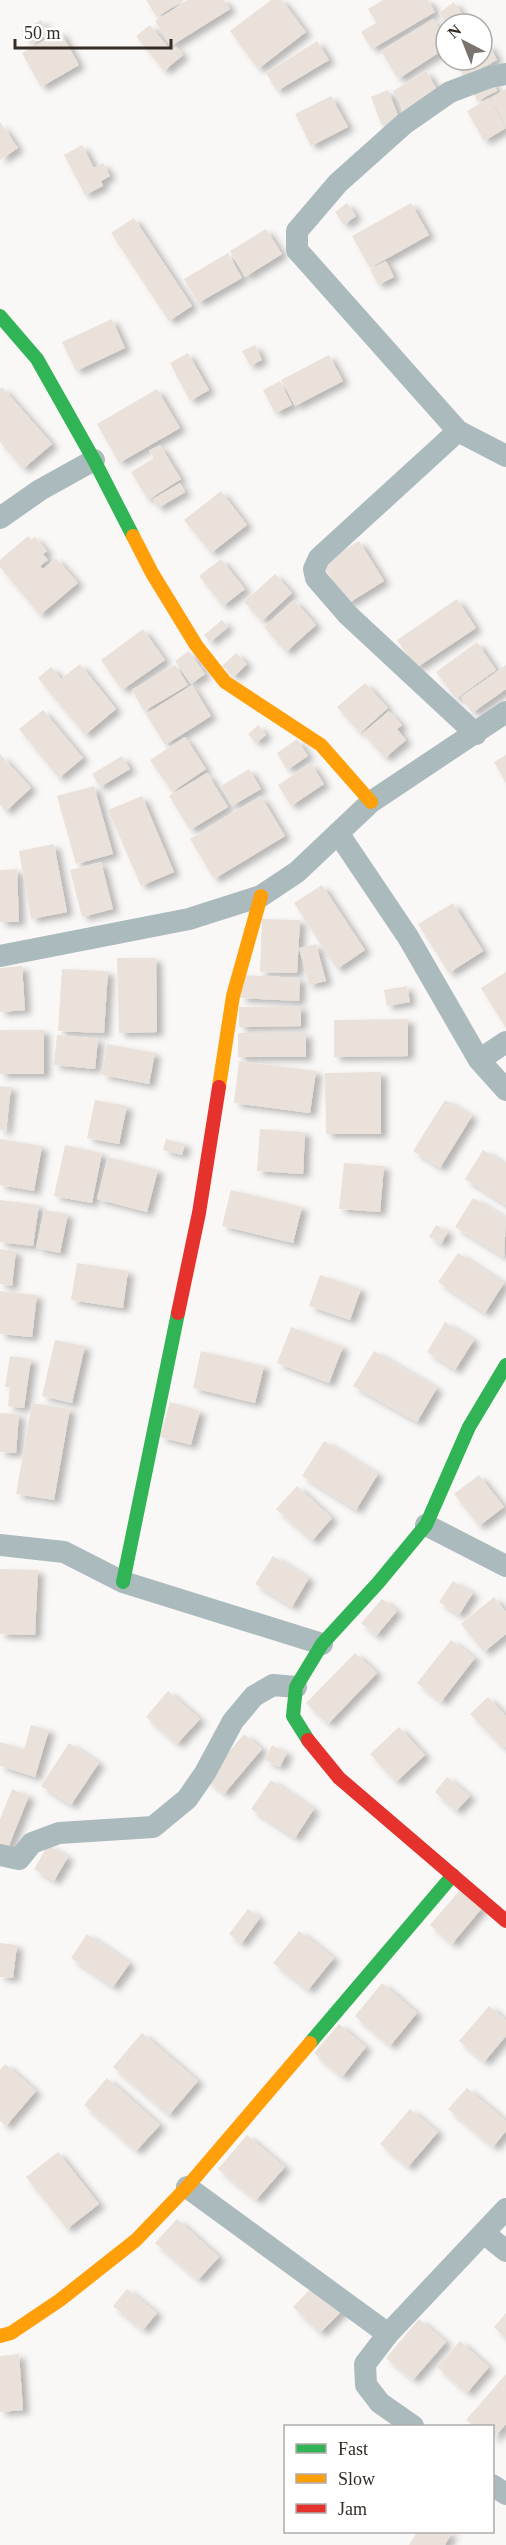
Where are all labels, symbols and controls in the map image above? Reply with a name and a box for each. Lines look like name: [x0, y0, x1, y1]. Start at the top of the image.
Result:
scale bar: [15, 12, 171, 50]
north arrow: [434, 12, 494, 72]
text: N: [444, 21, 465, 41]
text: 50 m: [24, 23, 61, 43]
legend: [284, 2425, 494, 2533]
text: Fast: [338, 2439, 368, 2459]
text: Slow: [338, 2469, 375, 2489]
text: Jam: [338, 2499, 367, 2519]

